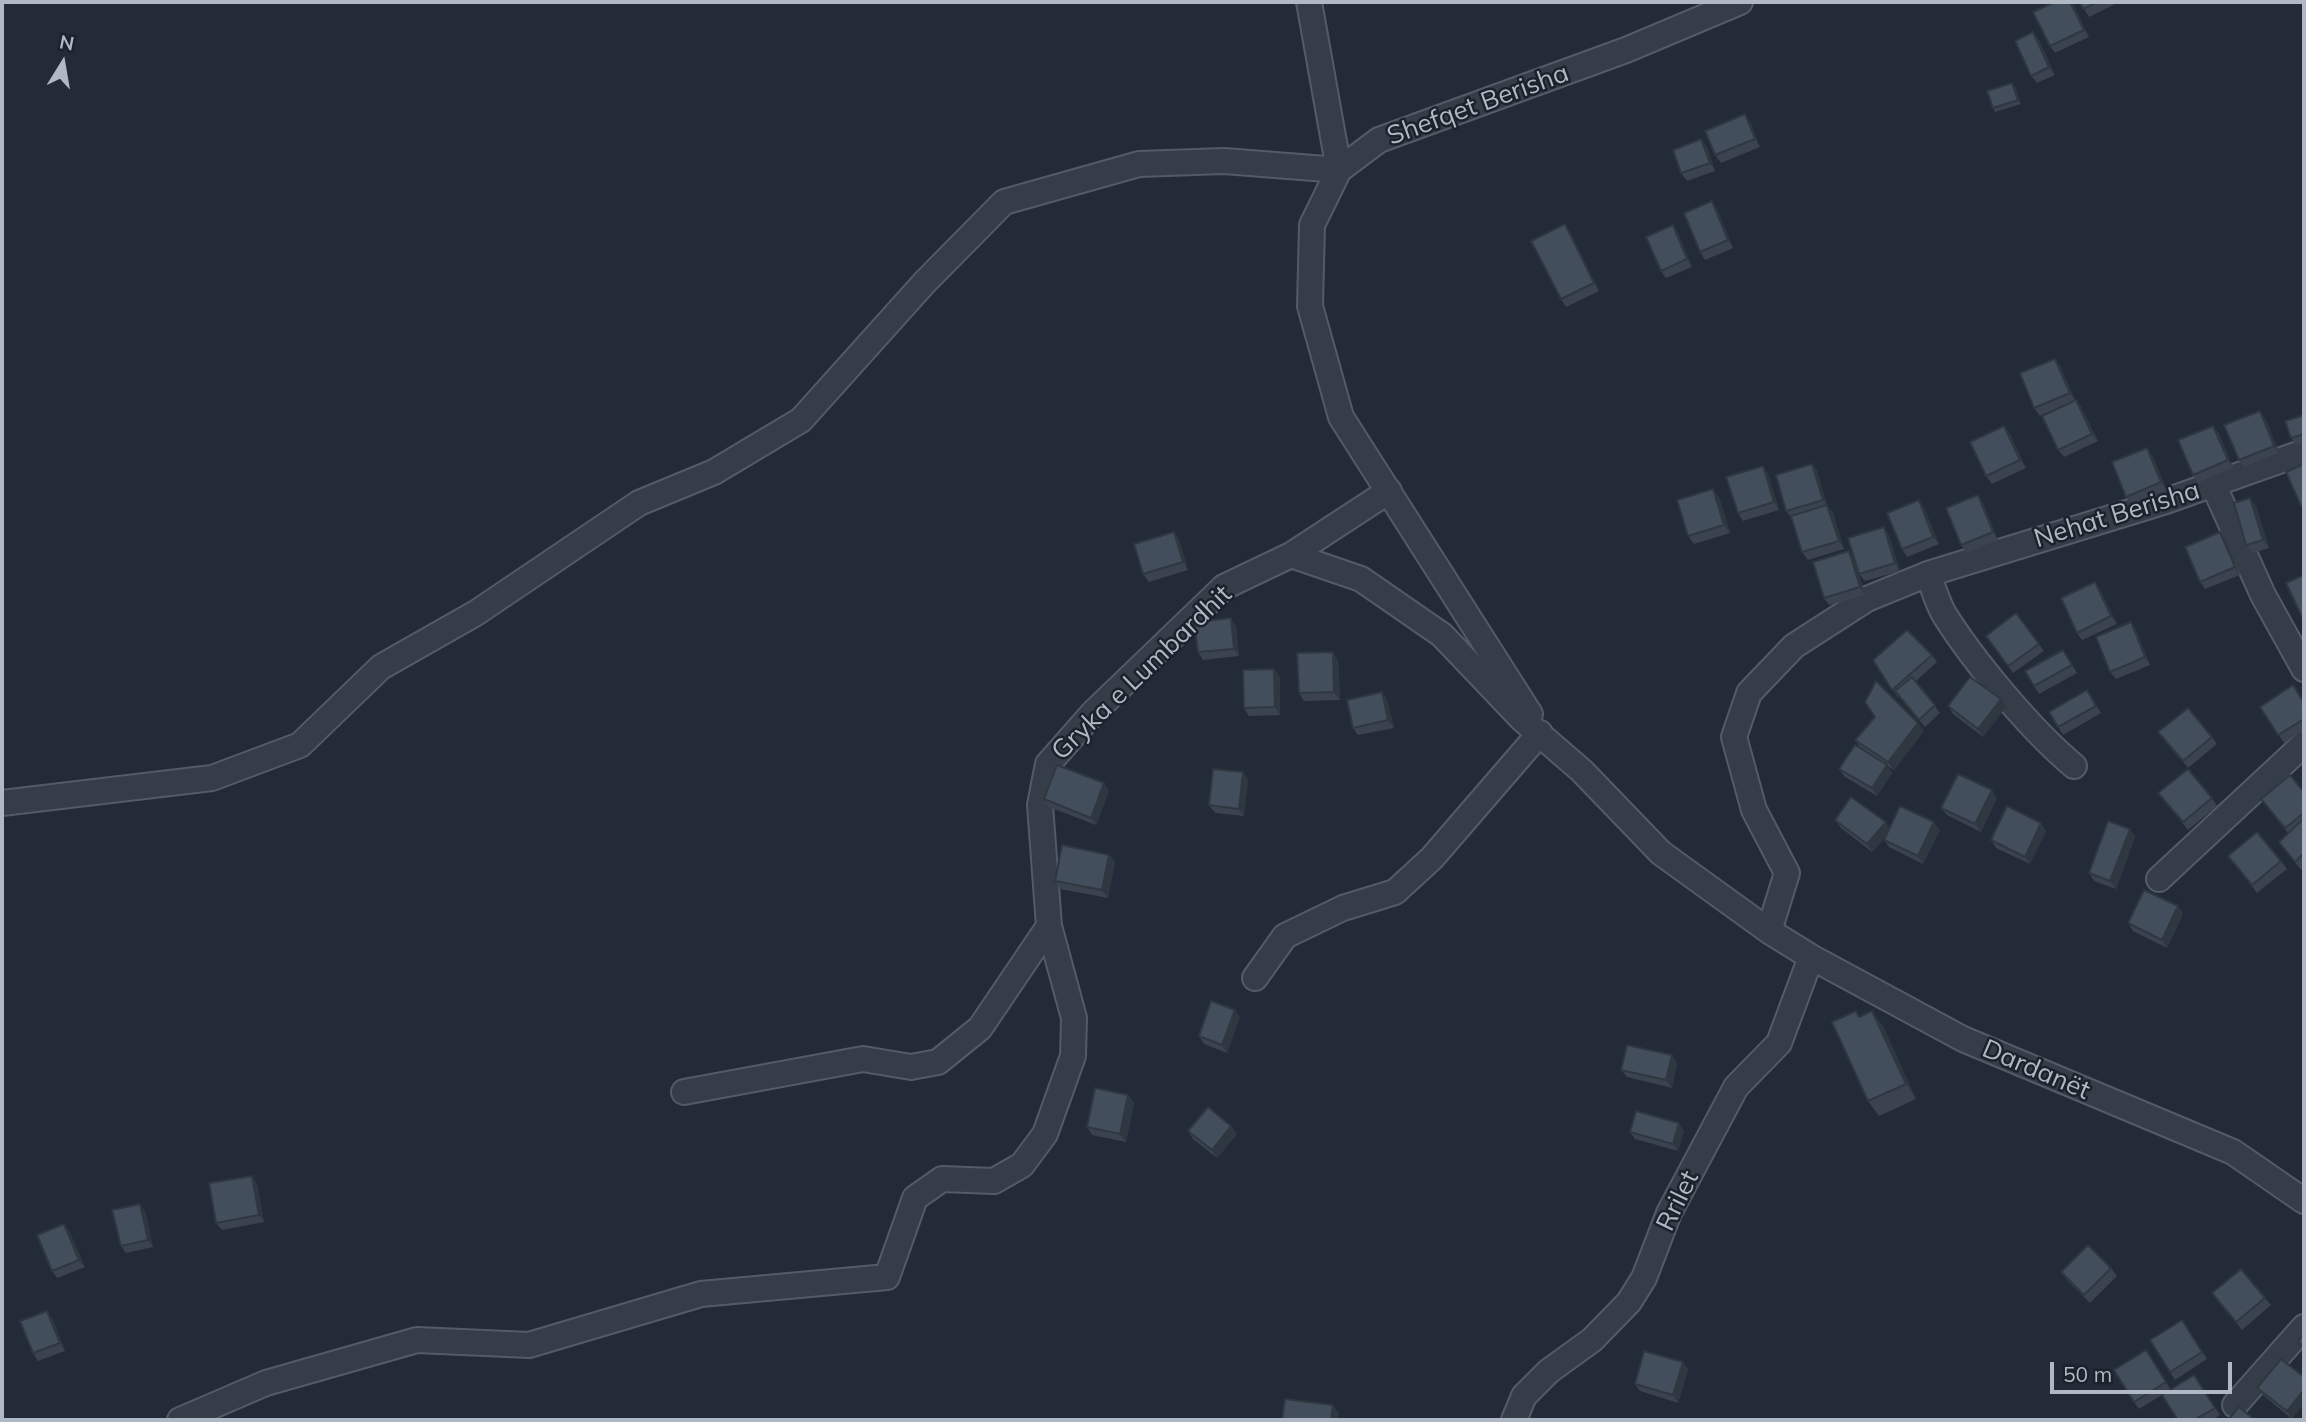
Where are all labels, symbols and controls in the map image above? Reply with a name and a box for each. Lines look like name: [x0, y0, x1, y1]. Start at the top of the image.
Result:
north arrow: [28, 28, 98, 98]
text: N: [58, 29, 76, 56]
street label: Shefqet Berisha: [1383, 58, 1573, 152]
street label: Nehat Berisha: [2030, 475, 2204, 555]
street label: Gryka e Lumbardhit: [1046, 579, 1238, 767]
street label: Dardanët: [1977, 1033, 2095, 1107]
street label: Rrilet: [1650, 1166, 1706, 1236]
scale bar: [2054, 1348, 2236, 1392]
text: 50 m: [2063, 1361, 2112, 1387]

